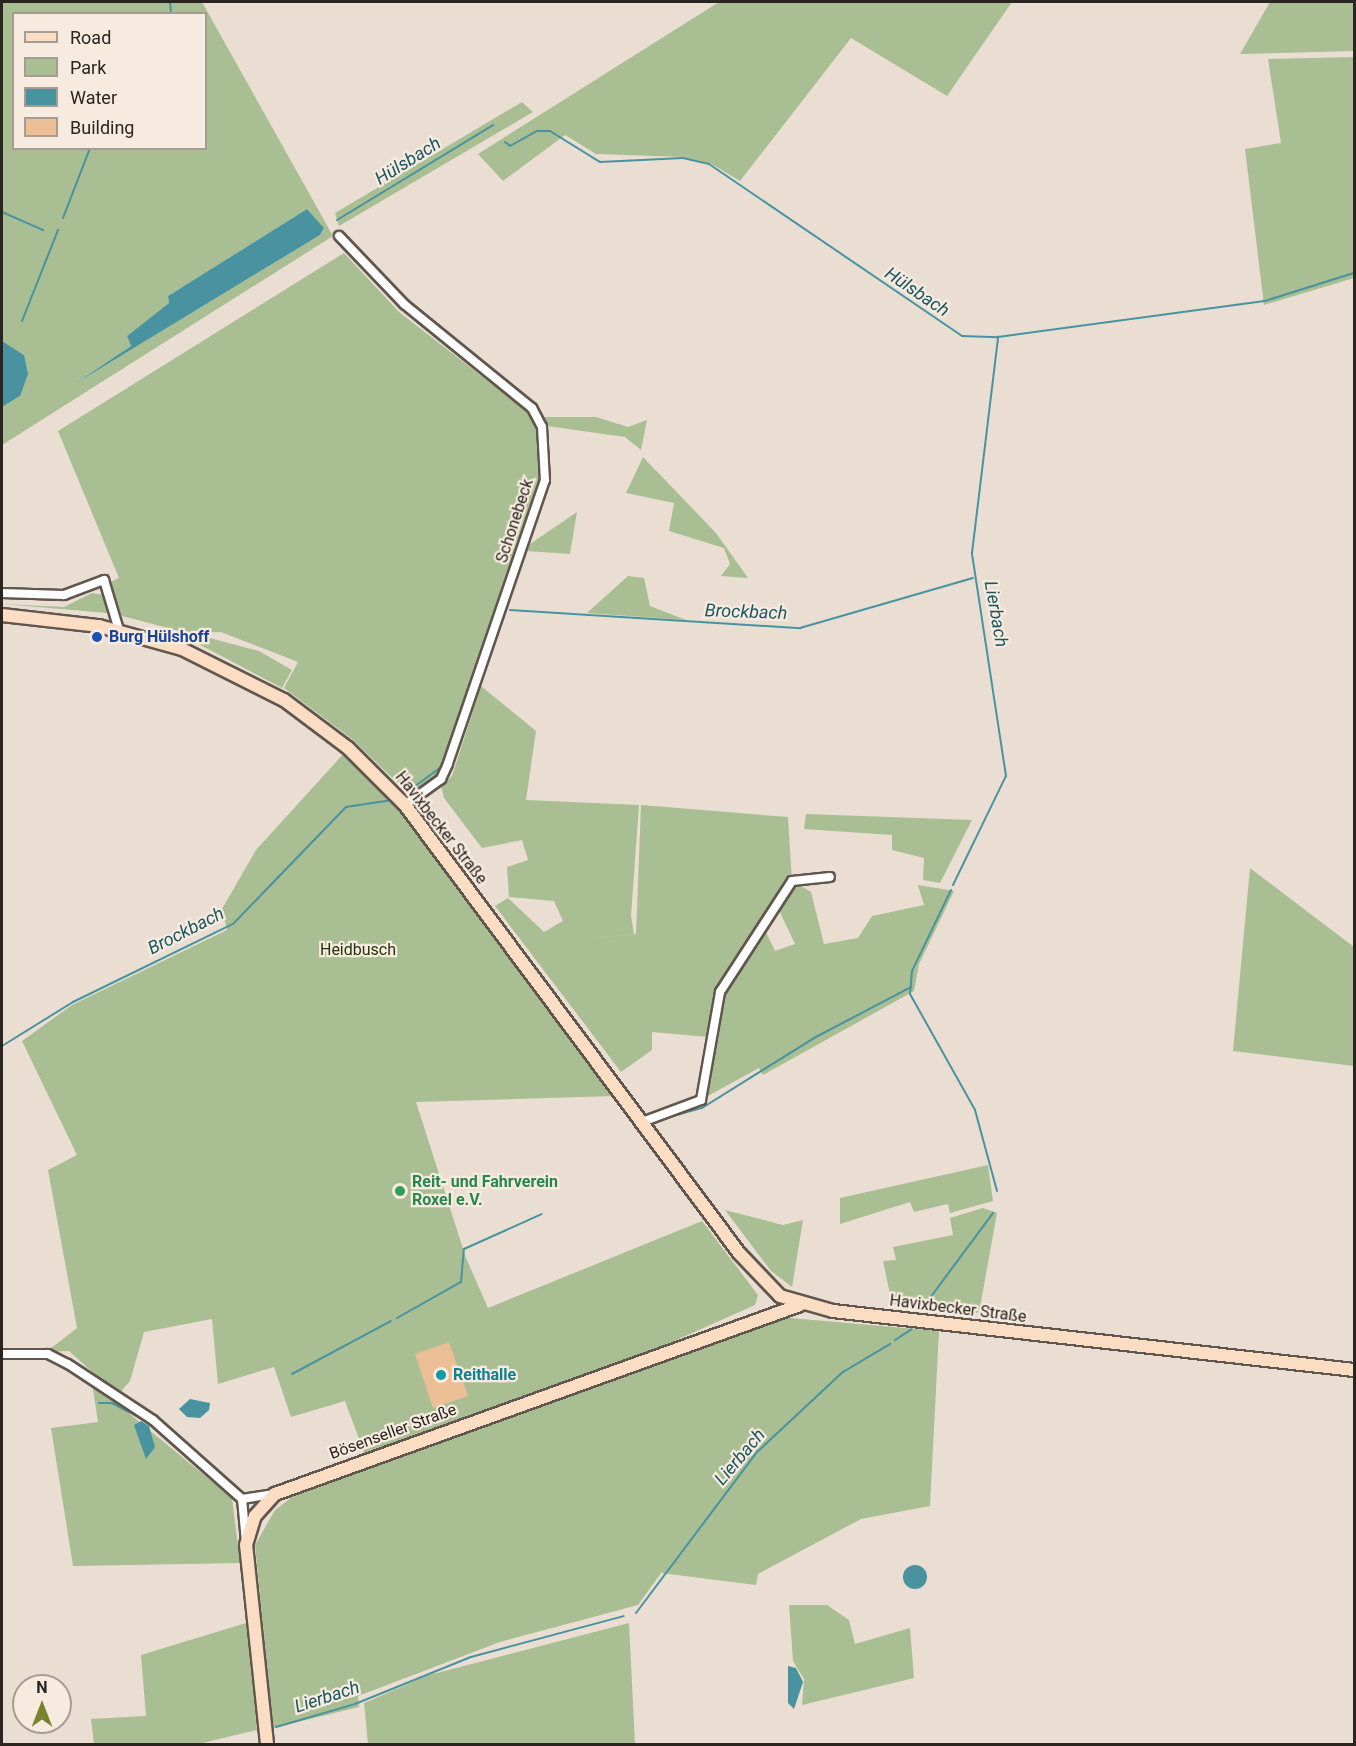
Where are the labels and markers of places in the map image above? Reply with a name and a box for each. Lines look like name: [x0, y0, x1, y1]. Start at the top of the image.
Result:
place label: Burg Hülshoff: [109, 627, 209, 647]
marker: Burg Hülshoff: [90, 630, 104, 644]
place label: Reit- und Fahrverein Roxel e.V.: [412, 1172, 558, 1210]
marker: Reit- und Fahrverein Roxel e.V.: [393, 1184, 407, 1198]
place label: Reithalle: [453, 1365, 516, 1385]
marker: Reithalle: [434, 1368, 448, 1382]

